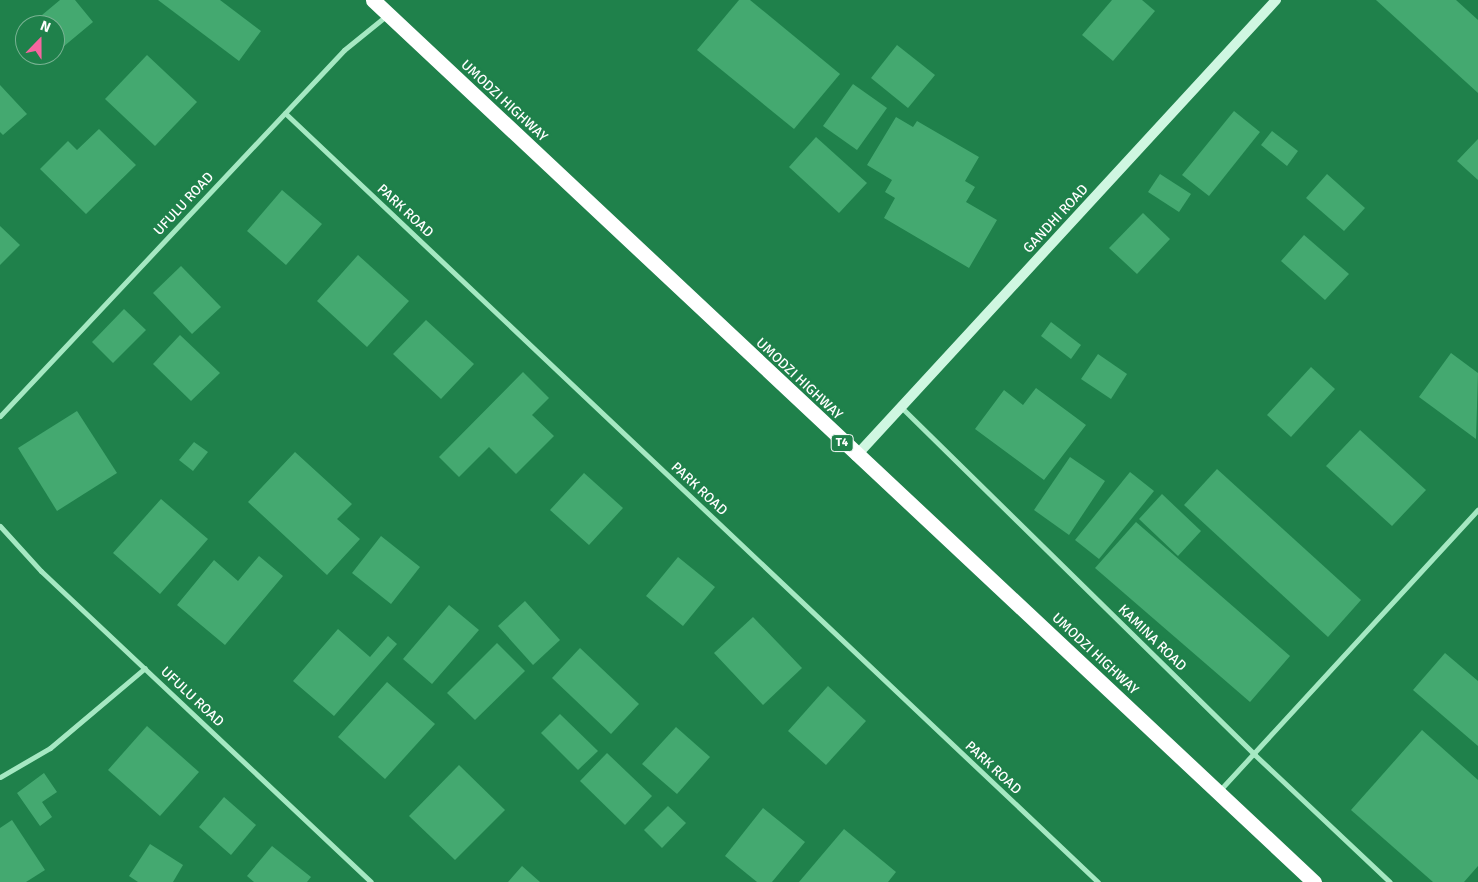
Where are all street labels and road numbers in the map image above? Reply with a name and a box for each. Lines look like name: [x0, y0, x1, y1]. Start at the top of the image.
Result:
street label: UMODZI HIGHWAY: [457, 57, 551, 145]
street label: UFULU ROAD: [150, 169, 218, 239]
street label: PARK ROAD: [374, 181, 436, 241]
street label: GANDHI ROAD: [1020, 181, 1092, 257]
street label: UMODZI HIGHWAY: [752, 335, 846, 423]
road number: T4: [830, 433, 854, 452]
street label: PARK ROAD: [668, 459, 730, 519]
street label: KAMINA ROAD: [1114, 601, 1190, 675]
street label: UMODZI HIGHWAY: [1048, 610, 1142, 698]
street label: UFULU ROAD: [157, 663, 227, 731]
street label: PARK ROAD: [962, 738, 1024, 798]

